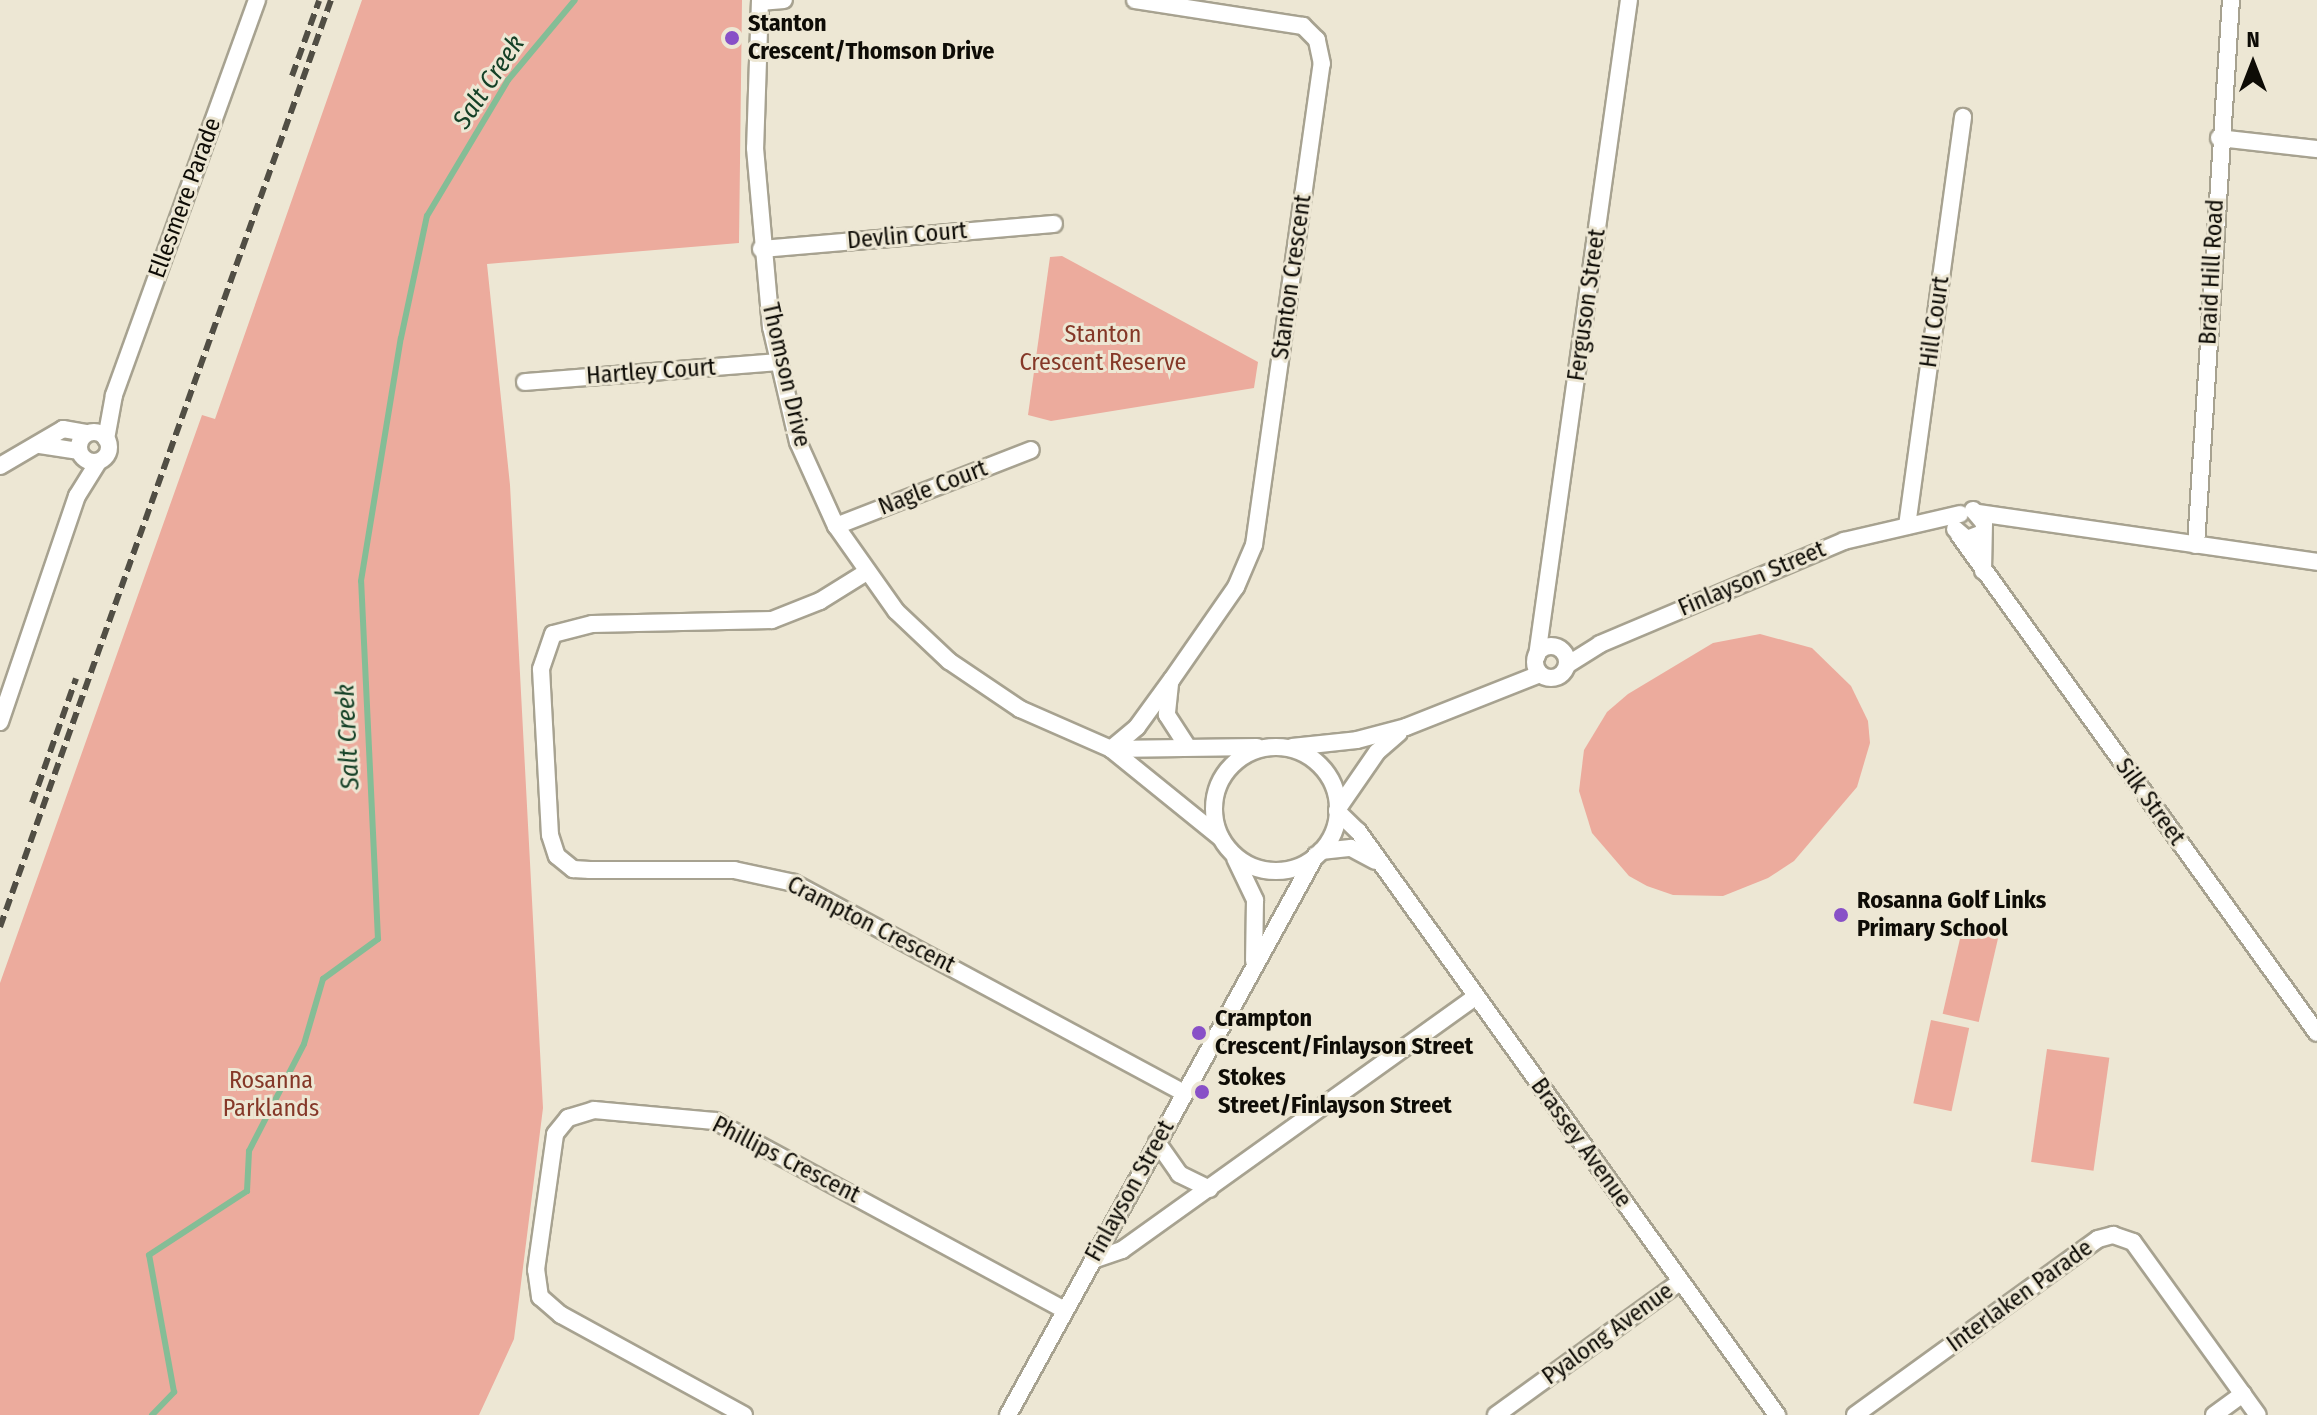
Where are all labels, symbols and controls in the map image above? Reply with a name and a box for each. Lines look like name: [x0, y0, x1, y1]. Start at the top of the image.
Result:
place label: Stanton Crescent/Thomson Drive: [748, 10, 994, 66]
north arrow: [2213, 24, 2293, 104]
text: N: [2246, 26, 2260, 53]
water label: Salt Creek: [446, 29, 532, 135]
marker: Stanton Crescent/Thomson Drive: [723, 29, 741, 47]
street label: Ellesmere Parade: [143, 114, 227, 282]
street label: Stanton Crescent: [1266, 193, 1318, 361]
street label: Braid Hill Road: [2194, 198, 2230, 346]
street label: Devlin Court: [846, 216, 968, 256]
street label: Ferguson Street: [1562, 227, 1612, 383]
street label: Hill Court: [1914, 274, 1956, 370]
street label: Thomson Drive: [755, 300, 817, 450]
park label: Stanton Crescent Reserve: [1020, 321, 1186, 377]
street label: Hartley Court: [585, 353, 717, 391]
street label: Nagle Court: [875, 454, 991, 522]
street label: Finlayson Street: [1674, 535, 1830, 623]
water label: Salt Creek: [330, 683, 366, 791]
street label: Silk Street: [2109, 753, 2191, 851]
street label: Crampton Crescent: [782, 870, 960, 980]
place label: Rosanna Golf Links Primary School: [1857, 887, 2046, 943]
marker: Rosanna Golf Links Primary School: [1832, 906, 1850, 924]
place label: Crampton Crescent/Finlayson Street: [1215, 1005, 1473, 1061]
marker: Crampton Crescent/Finlayson Street: [1190, 1024, 1208, 1042]
place label: Stokes Street/Finlayson Street: [1218, 1064, 1452, 1120]
park label: Rosanna Parklands: [223, 1067, 319, 1123]
street label: Brassey Avenue: [1524, 1073, 1638, 1213]
marker: Stokes Street/Finlayson Street: [1193, 1083, 1211, 1101]
street label: Phillips Crescent: [707, 1110, 865, 1210]
street label: Finlayson Street: [1079, 1115, 1181, 1267]
street label: Interlaken Parade: [1942, 1234, 2098, 1358]
street label: Pyalong Avenue: [1537, 1277, 1679, 1391]

